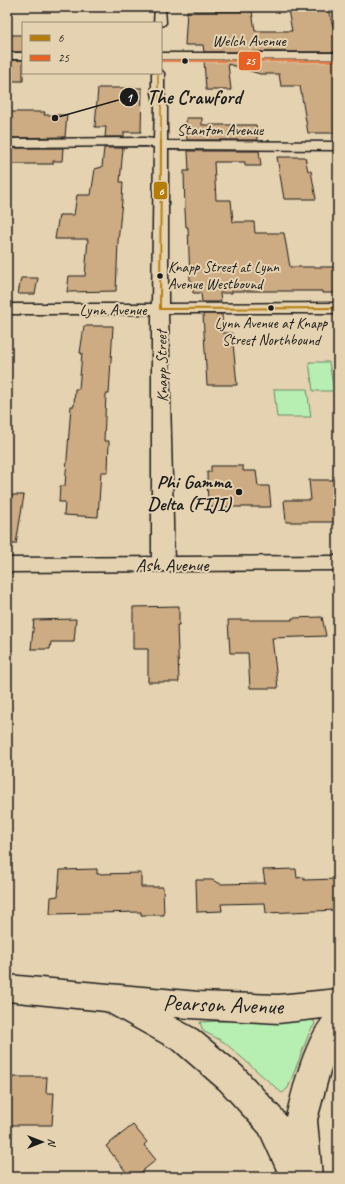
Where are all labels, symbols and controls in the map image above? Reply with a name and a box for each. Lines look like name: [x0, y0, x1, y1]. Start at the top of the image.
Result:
legend: [22, 22, 162, 74]
text: 6: [58, 30, 64, 46]
street label: Welch Avenue: [212, 31, 287, 51]
text: 25: [58, 50, 69, 66]
line badge: 25: [238, 51, 261, 71]
text: 25: [245, 54, 256, 68]
unlabelled marker: [180, 56, 190, 66]
callout: The Crawford: [119, 81, 250, 113]
text: The Crawford: [147, 85, 245, 110]
text: 1: [126, 90, 133, 106]
street label: Stanton Avenue: [177, 120, 265, 140]
line badge: 6: [153, 181, 168, 200]
text: 6: [158, 184, 164, 198]
place label: Knapp Street at Lynn Avenue Westbound: [168, 258, 280, 294]
marker: Knapp Street at Lynn Avenue Westbound: [155, 271, 165, 281]
street label: Lynn Avenue: [80, 300, 148, 320]
marker: Lynn Avenue at Knapp Street Northbound: [266, 303, 276, 313]
place label: Lynn Avenue at Knapp Street Northbound: [215, 314, 329, 350]
street label: Knapp Street: [151, 327, 173, 402]
place label: Phi Gamma Delta (FIJI): [148, 470, 233, 516]
marker: Phi Gamma Delta (FIJI): [234, 487, 244, 497]
street label: Ash Avenue: [136, 553, 210, 577]
street label: Pearson Avenue: [163, 988, 285, 1021]
north arrow: [22, 1122, 62, 1162]
text: N: [45, 1139, 59, 1148]

